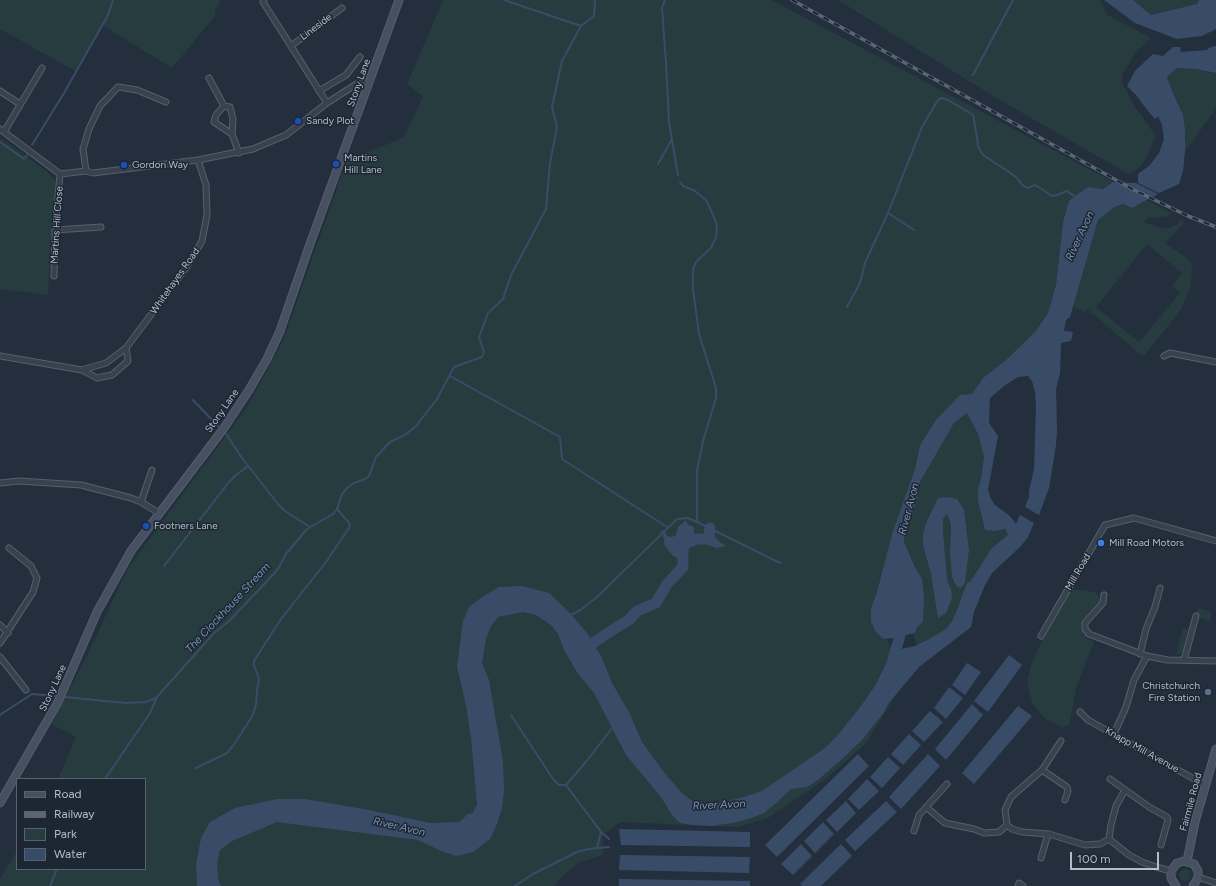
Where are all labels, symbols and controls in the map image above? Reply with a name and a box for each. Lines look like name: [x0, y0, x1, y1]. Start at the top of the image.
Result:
street label: Lineside: [298, 11, 334, 43]
street label: Stony Lane: [345, 57, 373, 109]
place label: Sandy Plot: [306, 115, 354, 127]
marker: Sandy Plot: [293, 116, 303, 126]
place label: Martins Hill Lane: [344, 152, 382, 176]
place label: Gordon Way: [132, 159, 188, 171]
marker: Martins Hill Lane: [331, 159, 341, 169]
marker: Gordon Way: [119, 160, 129, 170]
street label: Martins Hill Close: [48, 186, 66, 264]
water label: River Avon: [1063, 209, 1097, 263]
street label: Whitehayes Road: [148, 246, 202, 316]
street label: Stony Lane: [203, 387, 241, 435]
water label: River Avon: [896, 482, 922, 536]
place label: Footners Lane: [154, 520, 218, 532]
marker: Footners Lane: [141, 521, 151, 531]
place label: Mill Road Motors: [1109, 537, 1184, 549]
marker: Mill Road Motors: [1096, 538, 1106, 548]
street label: Mill Road: [1063, 551, 1093, 593]
water label: The Clockhouse Stream: [183, 560, 273, 656]
street label: Stony Lane: [37, 663, 69, 713]
place label: Christchurch Fire Station: [1142, 680, 1200, 704]
marker: Christchurch Fire Station: [1203, 687, 1213, 697]
street label: Knapp Mill Avenue: [1103, 725, 1181, 775]
street label: Fairmile Road: [1177, 771, 1205, 833]
legend: [16, 778, 146, 870]
text: Road: [54, 787, 82, 801]
water label: River Avon: [692, 797, 746, 813]
text: Railway: [54, 807, 95, 821]
water label: River Avon: [372, 815, 426, 839]
text: Park: [54, 827, 77, 841]
scale bar: [1072, 844, 1161, 870]
text: Water: [54, 847, 86, 861]
text: 100 m: [1077, 852, 1111, 866]

